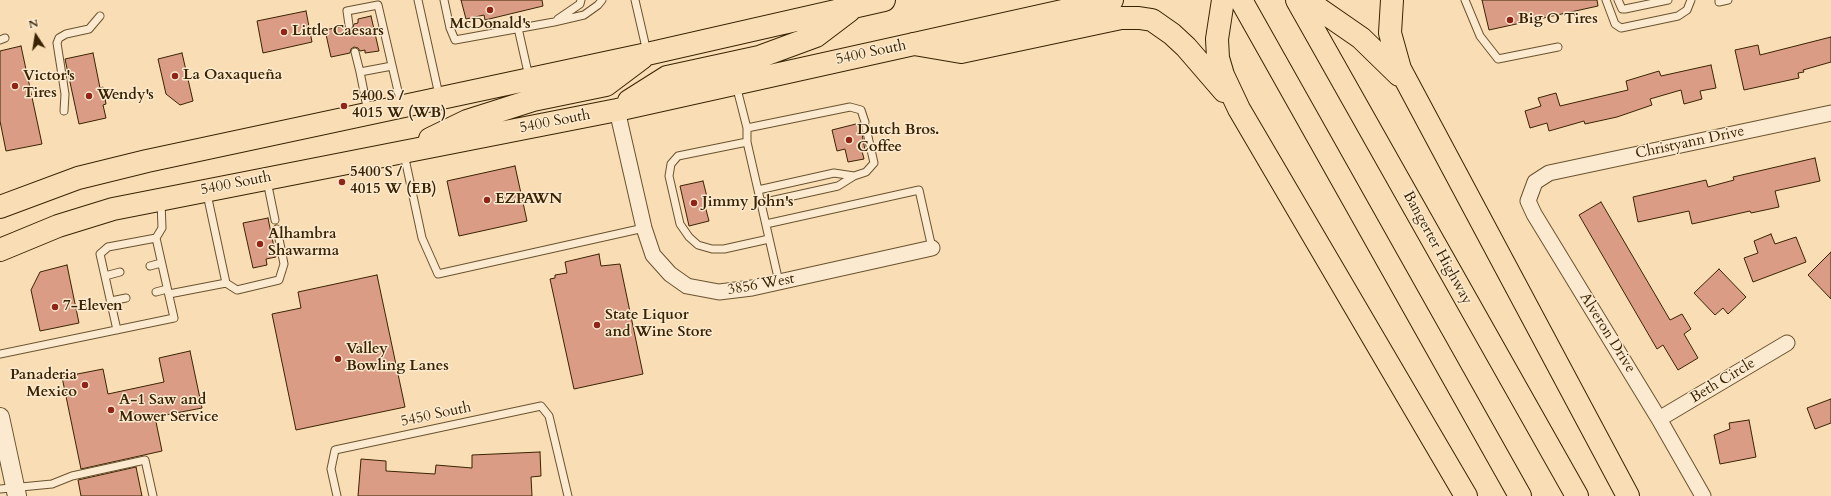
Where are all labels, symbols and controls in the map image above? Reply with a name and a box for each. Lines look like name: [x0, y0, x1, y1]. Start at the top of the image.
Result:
marker: McDonald's: [485, 5, 495, 15]
place label: Big O Tires: [1518, 11, 1598, 29]
text: N: [27, 15, 40, 32]
marker: Big O Tires: [1505, 15, 1515, 25]
north arrow: [16, 16, 56, 56]
place label: McDonald's: [449, 16, 531, 34]
place label: Little Caesars: [292, 23, 384, 41]
marker: Little Caesars: [279, 27, 289, 37]
street label: 5400 South: [834, 37, 908, 69]
place label: La Oaxaqueña: [183, 67, 282, 85]
place label: Victor's Tires: [23, 68, 75, 103]
marker: La Oaxaqueña: [170, 71, 180, 81]
marker: Victor's Tires: [10, 81, 20, 91]
place label: Wendy's: [97, 87, 154, 105]
place label: 5400 S / 4015 W (WB): [352, 88, 446, 123]
marker: Wendy's: [84, 91, 94, 101]
marker: 5400 S / 4015 W (WB): [339, 101, 349, 111]
street label: 5400 South: [518, 106, 592, 138]
place label: Dutch Bros. Coffee: [857, 122, 939, 157]
street label: Christyann Drive: [1634, 123, 1746, 163]
marker: Dutch Bros. Coffee: [844, 135, 854, 145]
place label: 5400 S / 4015 W (EB): [350, 164, 437, 199]
street label: 5400 South: [199, 168, 273, 200]
marker: 5400 S / 4015 W (EB): [337, 177, 347, 187]
street label: Bangerter Highway: [1398, 188, 1476, 308]
place label: EZPAWN: [495, 191, 562, 209]
place label: Jimmy John's: [702, 194, 794, 212]
marker: EZPAWN: [482, 195, 492, 205]
marker: Jimmy John's: [689, 198, 699, 208]
place label: Alhambra Shawarma: [268, 226, 339, 261]
marker: Alhambra Shawarma: [255, 239, 265, 249]
street label: 3856 West: [726, 270, 796, 300]
street label: Alveron Drive: [1575, 290, 1639, 376]
place label: 7-Eleven: [63, 298, 123, 316]
marker: 7-Eleven: [50, 302, 60, 312]
place label: State Liquor and Wine Store: [605, 307, 713, 342]
marker: State Liquor and Wine Store: [592, 320, 602, 330]
place label: Valley Bowling Lanes: [346, 341, 449, 376]
marker: Valley Bowling Lanes: [333, 354, 343, 364]
street label: Beth Circle: [1687, 355, 1759, 407]
place label: Panaderia Mexico: [10, 367, 77, 402]
marker: Panaderia Mexico: [80, 380, 90, 390]
place label: A-1 Saw and Mower Service: [119, 392, 219, 427]
street label: 5450 South: [399, 399, 473, 431]
marker: A-1 Saw and Mower Service: [106, 405, 116, 415]

